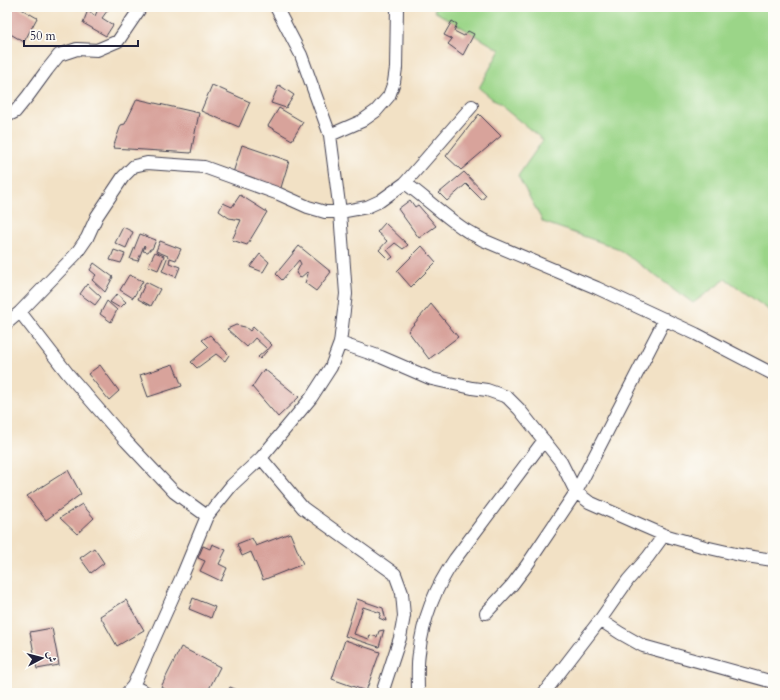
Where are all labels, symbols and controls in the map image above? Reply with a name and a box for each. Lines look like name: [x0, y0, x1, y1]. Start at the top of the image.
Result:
scale bar: [24, 22, 138, 48]
text: 50 m: [30, 28, 57, 44]
north arrow: [22, 638, 62, 678]
text: ش: [43, 651, 60, 663]

